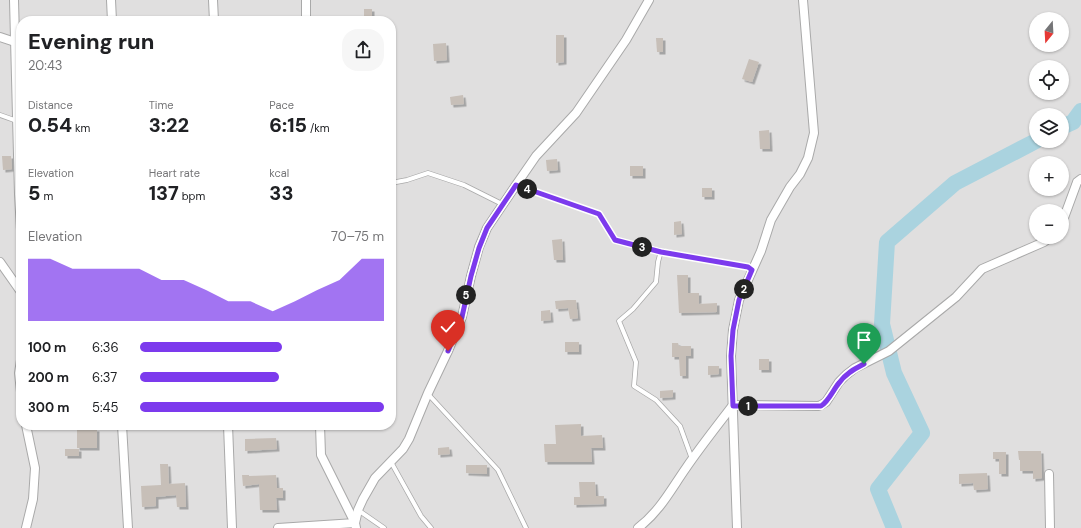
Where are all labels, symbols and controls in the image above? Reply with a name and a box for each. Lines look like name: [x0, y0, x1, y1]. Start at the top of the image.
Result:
north arrow: [1029, 12, 1069, 52]
map controls: [1029, 12, 1069, 244]
text: Evening run: [28, 27, 154, 56]
button: share: [342, 29, 384, 71]
text: 20:43: [28, 57, 62, 74]
button: locate: [1029, 60, 1069, 100]
text: Distance: [28, 98, 73, 112]
text: Time: [149, 98, 174, 112]
text: Pace: [269, 98, 294, 112]
button: layers: [1029, 108, 1069, 148]
text: 0.54: [28, 112, 72, 138]
text: 3:22: [149, 112, 189, 138]
text: 6:15: [269, 112, 307, 138]
text: km: [72, 121, 90, 135]
text: /km: [307, 121, 330, 135]
button: +: [1029, 156, 1069, 196]
text: Elevation: [28, 166, 74, 180]
text: Heart rate: [149, 166, 200, 180]
text: kcal: [269, 166, 289, 180]
pin: 4: [517, 179, 537, 199]
text: 5: [28, 180, 40, 206]
text: 137: [149, 180, 179, 206]
text: 33: [269, 180, 294, 206]
text: 4: [523, 182, 531, 196]
text: m: [40, 189, 53, 203]
text: bpm: [179, 189, 205, 203]
button: −: [1029, 204, 1069, 244]
text: Elevation: [28, 228, 82, 245]
text: 70–75 m: [331, 228, 384, 245]
pin: 3: [632, 237, 652, 257]
text: 3: [639, 240, 645, 254]
pin: 2: [734, 279, 754, 299]
text: 2: [741, 282, 747, 296]
pin: 5: [456, 285, 476, 305]
text: 5: [463, 288, 469, 302]
pin: [431, 310, 465, 351]
icon: check: [437, 316, 459, 338]
pin: [847, 323, 881, 364]
icon: arrive: [853, 329, 875, 351]
text: 100 m: [28, 339, 66, 356]
text: 6:36: [92, 339, 119, 356]
text: 200 m: [28, 369, 69, 386]
text: 6:37: [92, 369, 117, 386]
pin: 1: [738, 396, 758, 416]
text: 300 m: [28, 399, 69, 416]
text: 5:45: [92, 399, 118, 416]
text: 1: [746, 399, 750, 413]

